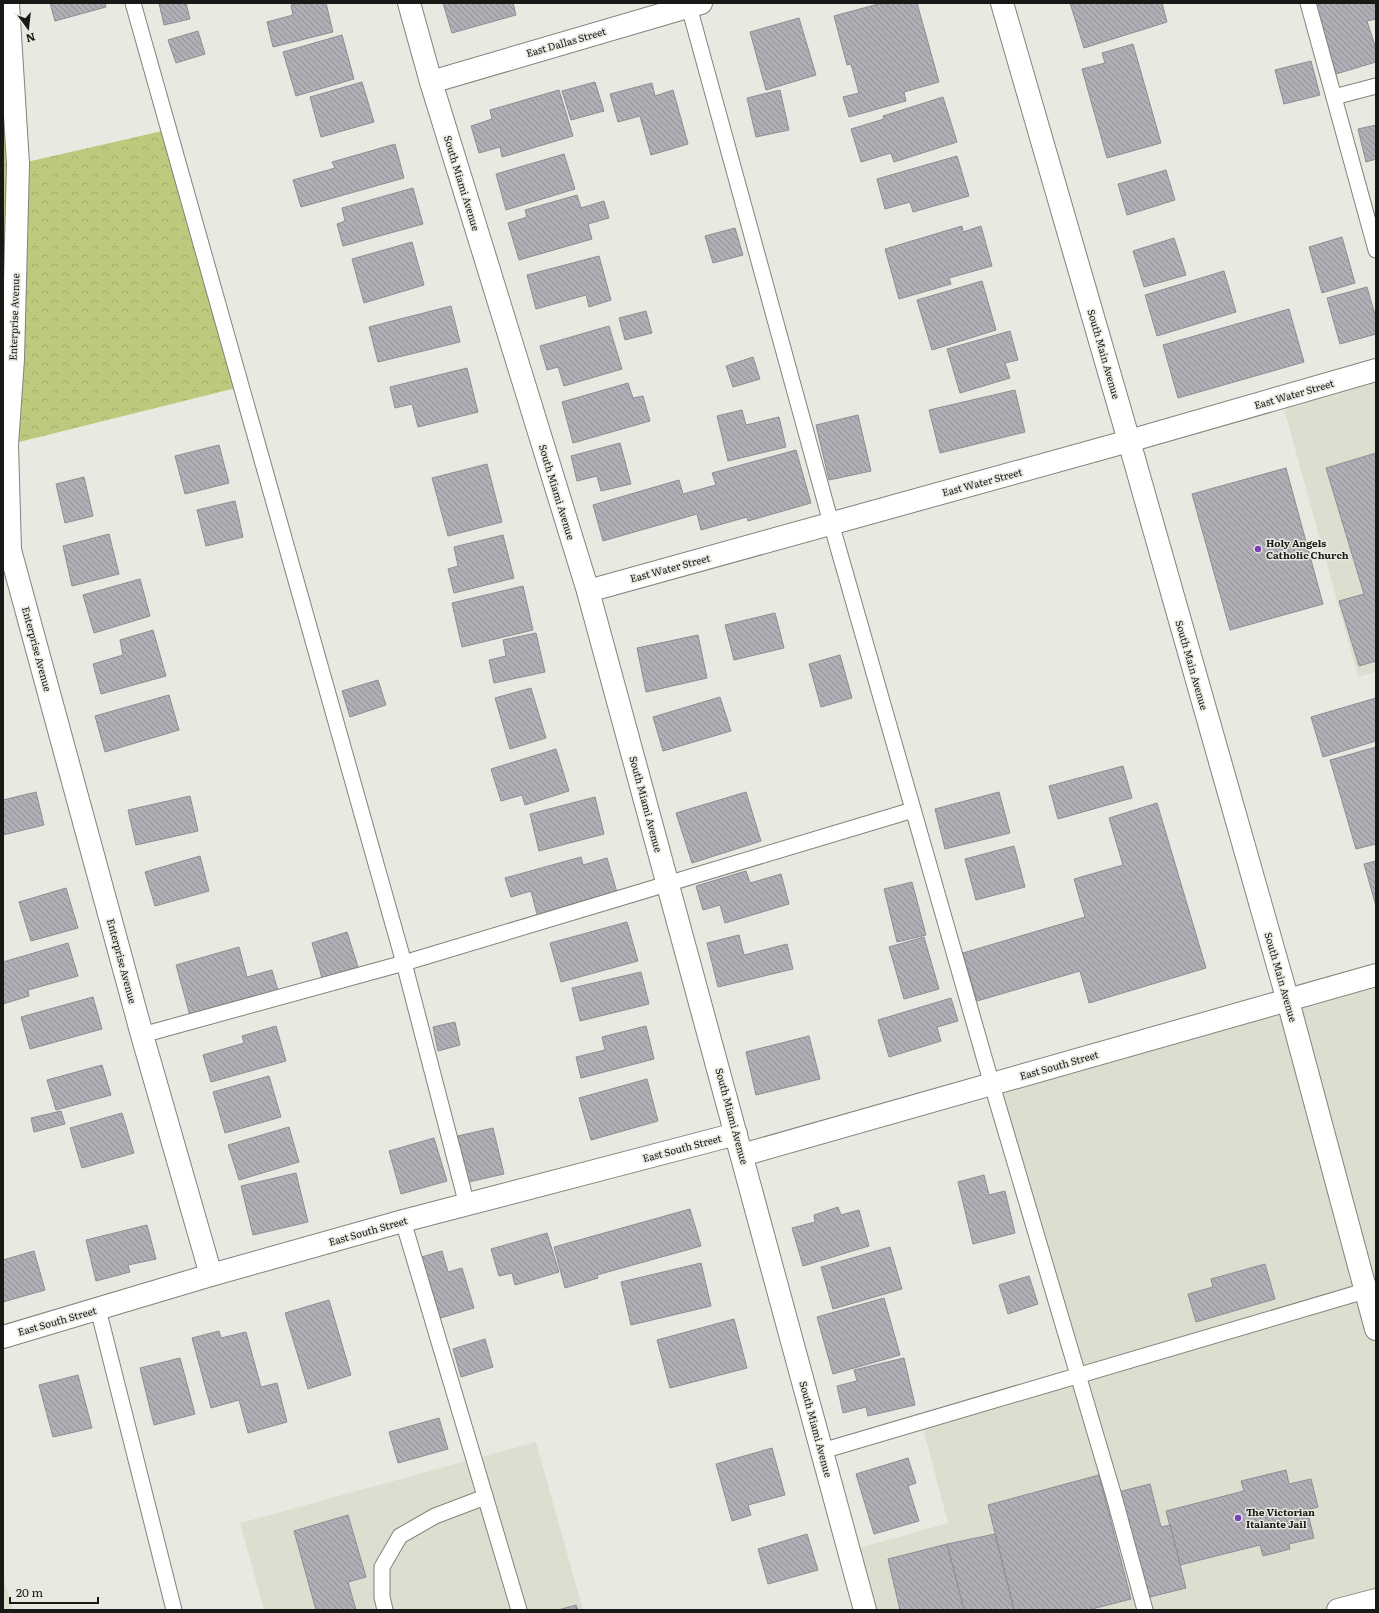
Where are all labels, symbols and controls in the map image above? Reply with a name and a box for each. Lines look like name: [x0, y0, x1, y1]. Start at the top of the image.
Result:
north arrow: [8, 8, 48, 48]
street label: East Dallas Street: [524, 23, 607, 60]
text: N: [24, 30, 37, 48]
street label: South Miami Avenue: [441, 133, 484, 232]
street label: Enterprise Avenue: [4, 273, 23, 361]
street label: South Main Avenue: [1084, 307, 1124, 401]
street label: East Water Street: [1252, 375, 1336, 412]
street label: South Miami Avenue: [536, 442, 579, 541]
street label: East Water Street: [940, 464, 1024, 499]
place label: Holy Angels Catholic Church: [1266, 535, 1349, 562]
marker: Holy Angels Catholic Church: [1253, 544, 1263, 554]
street label: East Water Street: [628, 550, 712, 585]
street label: Enterprise Avenue: [19, 605, 56, 693]
street label: South Main Avenue: [1172, 618, 1212, 712]
street label: South Miami Avenue: [626, 754, 667, 854]
street label: Enterprise Avenue: [104, 917, 141, 1005]
street label: South Main Avenue: [1261, 930, 1301, 1024]
street label: East South Street: [1018, 1046, 1100, 1083]
street label: South Miami Avenue: [712, 1066, 753, 1166]
street label: East South Street: [641, 1130, 723, 1165]
street label: East South Street: [327, 1212, 409, 1249]
street label: East South Street: [16, 1302, 98, 1339]
street label: South Miami Avenue: [796, 1379, 837, 1479]
place label: The Victorian Italante Jail: [1246, 1504, 1315, 1531]
marker: The Victorian Italante Jail: [1233, 1513, 1243, 1523]
scale bar: [10, 1579, 98, 1605]
text: 20 m: [16, 1583, 43, 1601]

